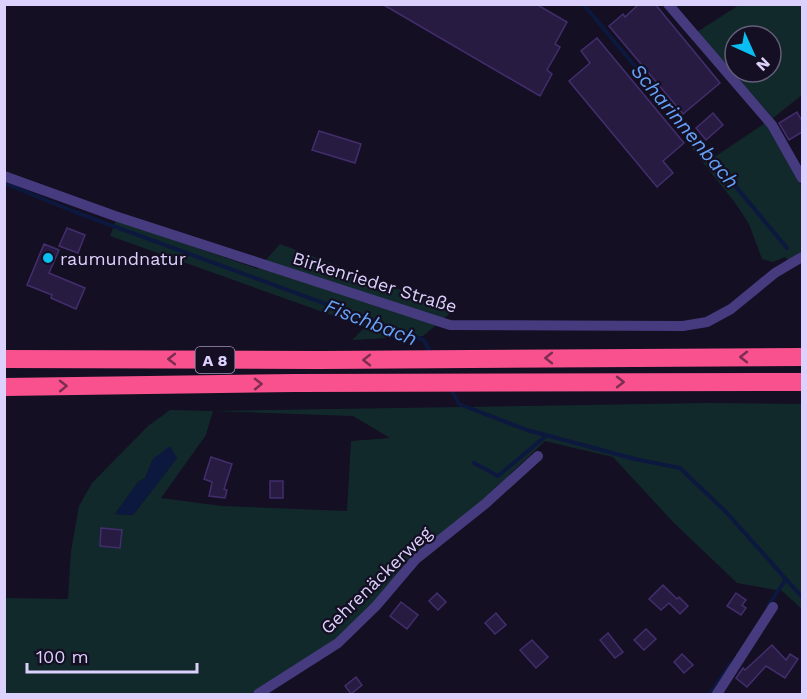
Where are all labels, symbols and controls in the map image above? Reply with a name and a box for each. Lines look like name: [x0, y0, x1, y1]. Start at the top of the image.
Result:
north arrow: [723, 24, 783, 84]
text: N: [752, 53, 774, 75]
water label: Scharinnenbach: [626, 59, 744, 193]
street label: Birkenrieder Straße: [290, 247, 460, 317]
place label: raumundnatur: [60, 248, 186, 269]
marker: raumundnatur: [41, 251, 55, 265]
water label: Fischbach: [321, 293, 421, 351]
road number: A 8: [196, 347, 234, 373]
one-way arrow: [740, 351, 749, 363]
one-way arrow: [545, 352, 554, 364]
one-way arrow: [168, 353, 177, 365]
one-way arrow: [363, 354, 372, 366]
one-way arrow: [615, 376, 624, 388]
one-way arrow: [253, 377, 262, 390]
one-way arrow: [58, 380, 67, 392]
street label: Gehrenäckerweg: [316, 522, 436, 638]
scale bar: [27, 636, 196, 674]
text: 100 m: [36, 646, 89, 667]

